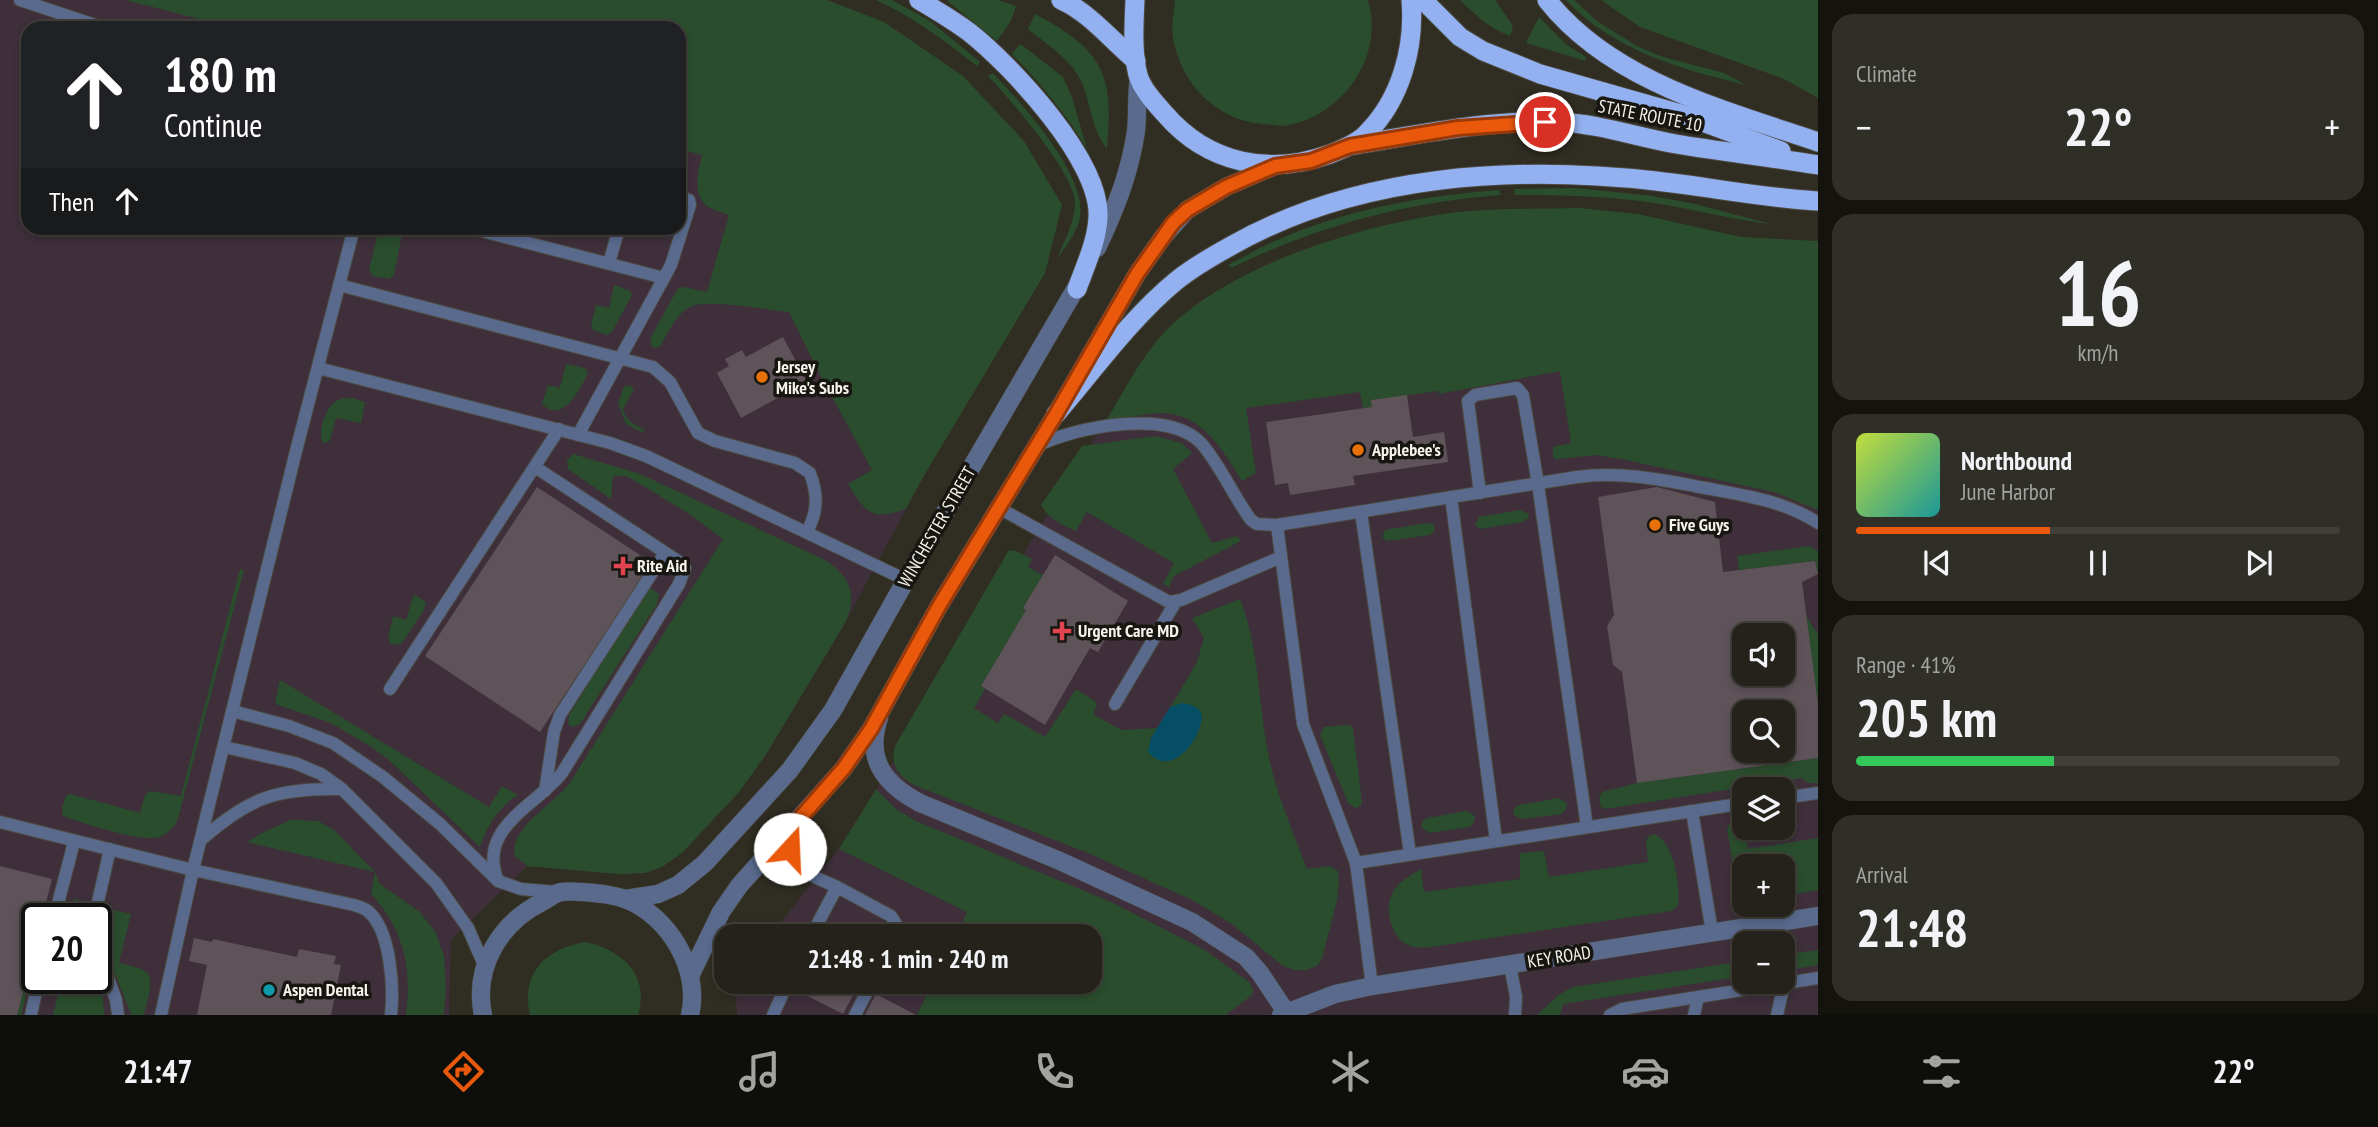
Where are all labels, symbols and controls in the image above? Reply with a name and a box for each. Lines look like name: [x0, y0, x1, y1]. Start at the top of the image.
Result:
text: 180 m: [164, 42, 277, 106]
icon: ahead: [49, 49, 140, 140]
text: Climate: [1856, 59, 1917, 88]
pin: [1515, 92, 1575, 152]
text: 22°: [2064, 93, 2132, 160]
street label: STATE ROUTE 10: [1596, 94, 1704, 137]
text: −: [1856, 102, 1872, 151]
text: +: [2324, 102, 2340, 151]
icon: arrive: [1526, 103, 1564, 141]
text: Continue: [164, 104, 263, 146]
icon: ahead: [108, 182, 146, 220]
text: Then: [49, 185, 94, 218]
text: 16: [2055, 233, 2142, 351]
text: km/h: [2078, 338, 2118, 367]
place label: Jersey Mike's Subs: [775, 355, 849, 399]
marker: Jersey Mike's Subs: [754, 369, 770, 385]
place label: Applebee's: [1371, 438, 1441, 461]
marker: Applebee's: [1350, 442, 1366, 458]
text: Northbound: [1961, 444, 2072, 477]
street label: WINCHESTER STREET: [893, 462, 980, 591]
text: June Harbor: [1961, 477, 2055, 506]
place label: Five Guys: [1669, 513, 1729, 536]
marker: Five Guys: [1647, 517, 1663, 533]
icon: previous: [1918, 544, 1956, 582]
icon: pause: [2079, 544, 2117, 582]
icon: next: [2240, 544, 2278, 582]
place label: Rite Aid: [637, 554, 687, 577]
marker: Rite Aid: [615, 558, 631, 574]
place label: Urgent Care MD: [1078, 619, 1179, 642]
marker: Urgent Care MD: [1052, 621, 1072, 641]
map controls: [1732, 623, 1795, 994]
button: sound: [1732, 623, 1795, 686]
text: Range · 41%: [1856, 650, 1956, 679]
text: 205 km: [1856, 684, 1997, 751]
button: search: [1732, 700, 1795, 763]
button: layers: [1732, 777, 1795, 840]
position arrow: [753, 812, 827, 886]
button: +: [1732, 854, 1795, 917]
text: Arrival: [1856, 860, 1908, 889]
text: 21:48: [1856, 894, 1968, 961]
speed limit sign: 20: [21, 903, 112, 994]
button: −: [1732, 931, 1795, 994]
street label: KEY ROAD: [1526, 940, 1592, 973]
text: 21:48 · 1 min · 240 m: [808, 942, 1008, 975]
place label: Aspen Dental: [282, 978, 369, 1001]
marker: Aspen Dental: [261, 982, 277, 998]
icon: directions: [439, 1047, 488, 1096]
icon: music: [735, 1047, 784, 1096]
icon: phone: [1030, 1047, 1079, 1096]
icon: climate: [1326, 1047, 1375, 1096]
icon: car: [1621, 1047, 1670, 1096]
icon: filters: [1917, 1047, 1966, 1096]
text: 21:47: [123, 1050, 193, 1092]
text: 22°: [2212, 1050, 2255, 1092]

